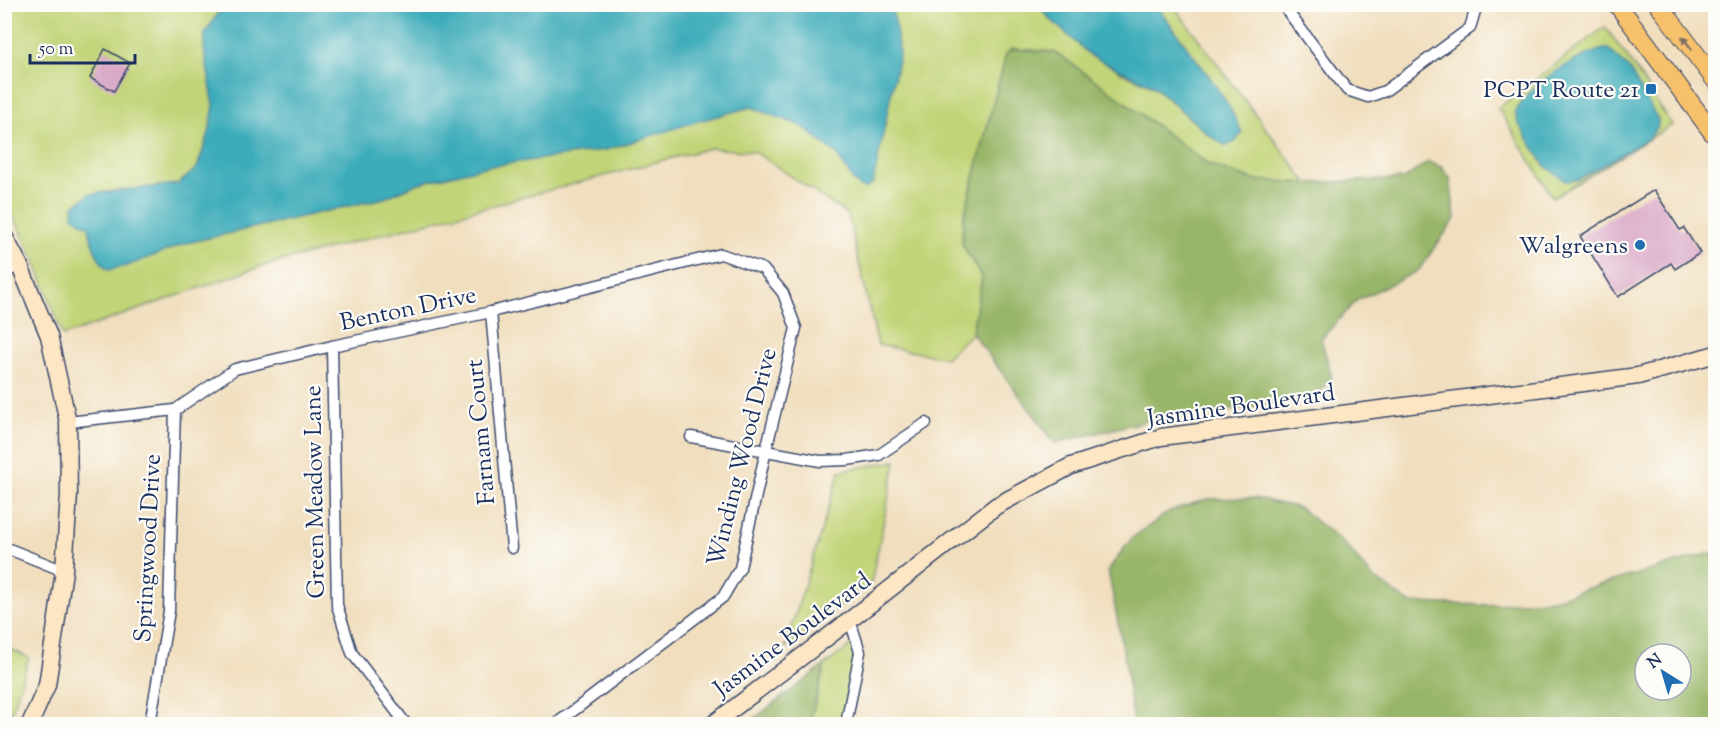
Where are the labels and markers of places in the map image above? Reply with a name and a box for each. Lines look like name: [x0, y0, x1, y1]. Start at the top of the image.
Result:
place label: PCPT Route 21: [1483, 74, 1639, 108]
marker: PCPT Route 21: [1644, 82, 1658, 96]
place label: Walgreens: [1519, 230, 1628, 264]
marker: Walgreens: [1633, 238, 1647, 252]

